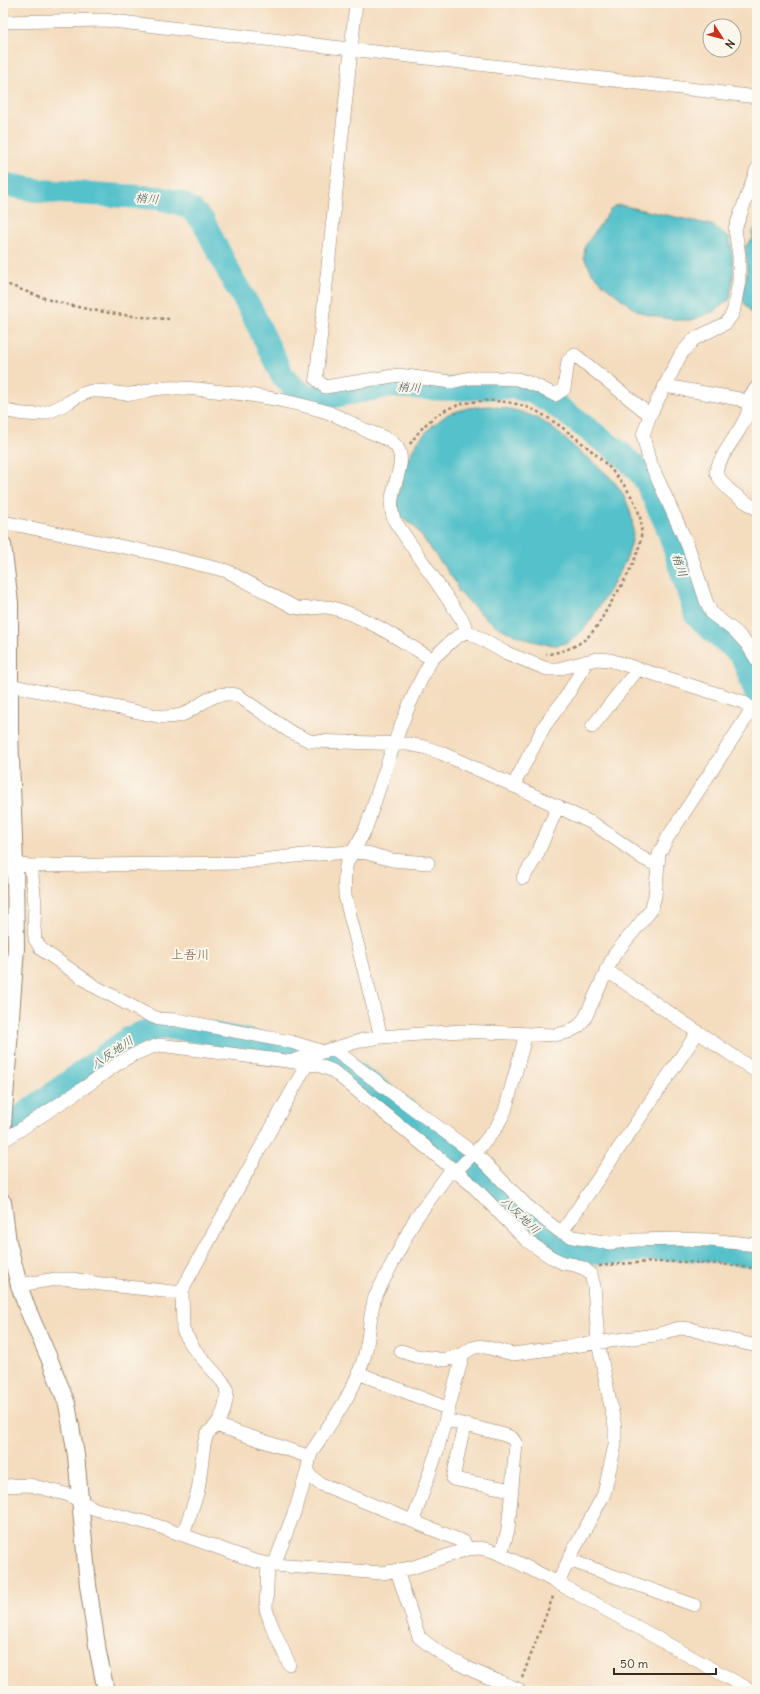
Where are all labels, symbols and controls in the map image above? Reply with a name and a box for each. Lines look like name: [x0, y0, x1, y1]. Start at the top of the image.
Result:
north arrow: [702, 18, 742, 58]
text: N: [722, 37, 738, 51]
water label: 梢川: [134, 189, 160, 207]
water label: 梢川: [397, 379, 421, 395]
water label: 梢川: [669, 551, 691, 579]
district label: 上吾川: [170, 946, 210, 963]
water label: 八反地川: [88, 1032, 136, 1072]
water label: 八反地川: [499, 1193, 543, 1237]
scale bar: [614, 1650, 716, 1676]
text: 50 m: [620, 1656, 649, 1671]

